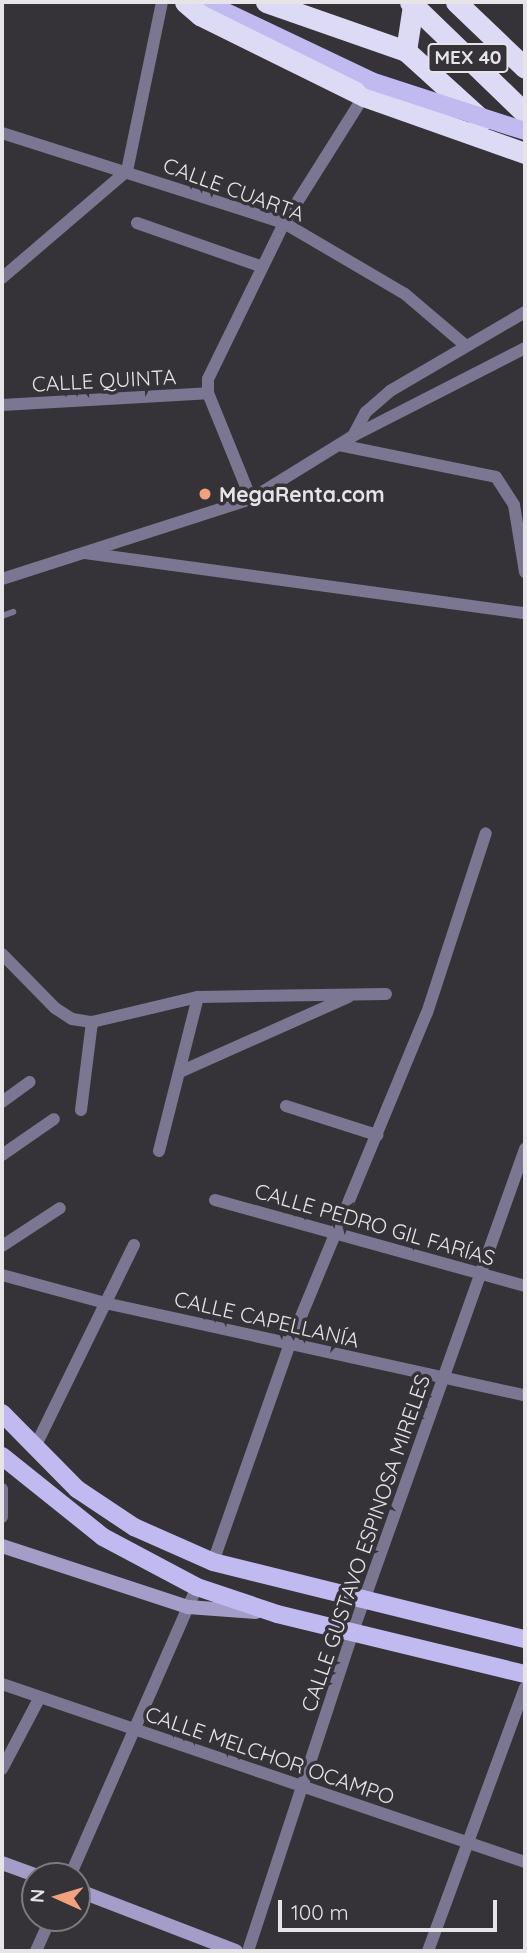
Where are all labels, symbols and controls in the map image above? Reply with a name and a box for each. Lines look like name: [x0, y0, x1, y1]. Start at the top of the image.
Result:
road number: MEX 40: [426, 43, 510, 74]
street label: CALLE CUARTA: [160, 152, 308, 226]
street label: CALLE QUINTA: [31, 364, 177, 396]
place label: MegaRenta.com: [219, 481, 385, 507]
marker: MegaRenta.com: [197, 486, 213, 502]
street label: CALLE PEDRO GIL FARÍAS: [252, 1178, 498, 1270]
street label: CALLE CAPELLANÍA: [172, 1285, 362, 1353]
street label: CALLE GUSTAVO ESPINOSA MIRELES: [295, 1371, 435, 1715]
street label: CALLE MELCHOR OCAMPO: [142, 1700, 398, 1810]
north arrow: [21, 1862, 91, 1932]
scale bar: [282, 1886, 501, 1930]
text: N: [25, 1888, 50, 1903]
text: 100 m: [291, 1899, 349, 1925]

